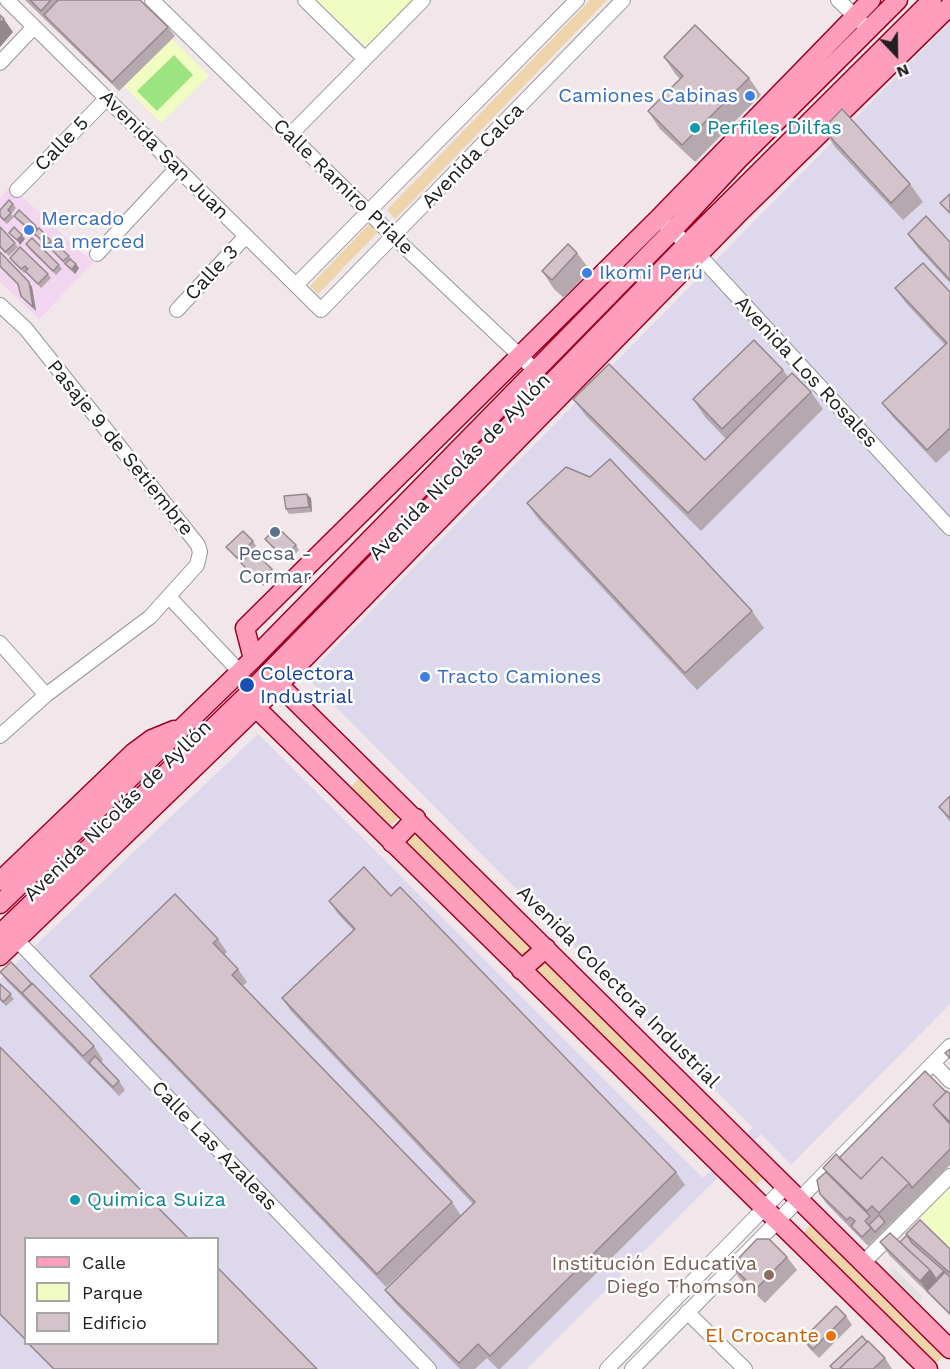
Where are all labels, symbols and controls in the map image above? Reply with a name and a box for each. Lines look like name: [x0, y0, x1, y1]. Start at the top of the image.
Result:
north arrow: [866, 24, 926, 84]
text: N: [894, 60, 912, 82]
place label: Camiones Cabinas: [558, 84, 738, 108]
street label: Avenida San Juan: [94, 85, 234, 225]
marker: Camiones Cabinas: [743, 89, 757, 103]
street label: Avenida Calca: [417, 99, 529, 213]
street label: Calle 5: [30, 111, 94, 177]
street label: Calle Ramiro Priale: [268, 114, 418, 260]
place label: Perfiles Dilfas: [707, 116, 842, 140]
marker: Perfiles Dilfas: [688, 121, 702, 135]
place label: Mercado La merced: [41, 207, 145, 254]
marker: Mercado La merced: [22, 223, 36, 237]
street label: Calle 3: [180, 240, 244, 306]
place label: Ikomi Perú: [599, 261, 703, 285]
marker: Ikomi Perú: [580, 266, 594, 280]
street label: Avenida Los Rosales: [729, 291, 883, 453]
street label: Pasaje 9 de Setiembre: [42, 355, 198, 541]
street label: Avenida Nicolás de Ayllón: [364, 368, 556, 566]
marker: Pecsa - Cormar: [268, 525, 282, 539]
place label: Pecsa - Cormar: [238, 542, 312, 589]
place label: Colectora Industrial: [260, 662, 354, 709]
place label: Tracto Camiones: [437, 665, 601, 689]
marker: Tracto Camiones: [418, 670, 432, 684]
marker: Colectora Industrial: [238, 676, 256, 694]
street label: Avenida Nicolás de Ayllón: [19, 715, 217, 907]
street label: Avenida Colectora Industrial: [512, 881, 724, 1093]
street label: Calle Las Azaleas: [146, 1076, 282, 1216]
place label: Quimica Suiza: [87, 1188, 226, 1212]
marker: Quimica Suiza: [68, 1193, 82, 1207]
legend: [24, 1237, 219, 1345]
text: Calle: [82, 1252, 126, 1273]
place label: Institución Educativa Diego Thomson: [552, 1252, 757, 1299]
marker: Institución Educativa Diego Thomson: [762, 1268, 776, 1282]
text: Parque: [82, 1282, 143, 1303]
text: Edificio: [82, 1312, 147, 1333]
place label: El Crocante: [705, 1324, 819, 1348]
marker: El Crocante: [824, 1329, 838, 1343]

